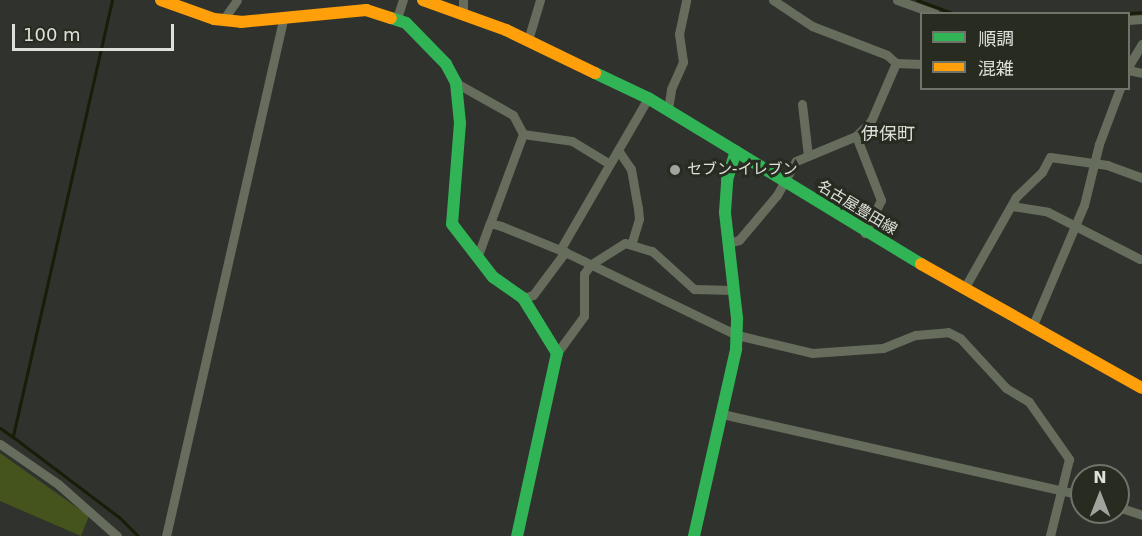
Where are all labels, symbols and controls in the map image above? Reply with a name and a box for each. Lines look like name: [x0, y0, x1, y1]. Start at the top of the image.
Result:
scale bar: [15, 12, 177, 50]
legend: [920, 12, 1130, 90]
text: 100 m: [23, 24, 81, 45]
text: 順調: [978, 28, 1014, 49]
text: 混雑: [978, 58, 1014, 79]
district label: 伊保町: [861, 123, 915, 145]
place label: セブン-イレブン: [687, 161, 797, 179]
marker: セブン-イレブン: [668, 163, 682, 177]
street label: 名古屋豊田線: [814, 177, 900, 239]
north arrow: [1070, 464, 1130, 524]
text: N: [1093, 468, 1107, 487]

